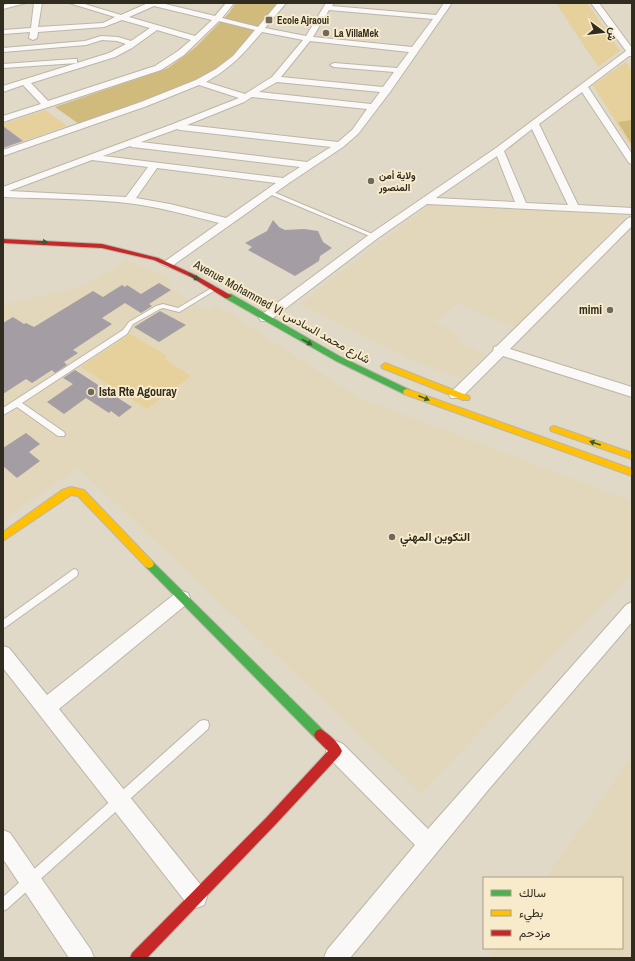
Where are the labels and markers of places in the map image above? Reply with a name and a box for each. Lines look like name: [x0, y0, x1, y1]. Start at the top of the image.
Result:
place label: Ecole Ajraoui: [277, 14, 329, 27]
marker: Ecole Ajraoui: [264, 15, 274, 25]
place label: La VillaMek: [334, 27, 379, 40]
marker: La VillaMek: [321, 28, 331, 38]
place label: ولاية أمن المنصور: [378, 169, 416, 194]
marker: ولاية أمن المنصور: [366, 176, 376, 186]
place label: mimi: [579, 302, 602, 318]
marker: mimi: [605, 305, 615, 315]
place label: Ista Rte Agouray: [99, 384, 177, 400]
marker: Ista Rte Agouray: [86, 387, 96, 397]
place label: التكوين المهني: [400, 529, 470, 547]
marker: التكوين المهني: [387, 532, 397, 542]

